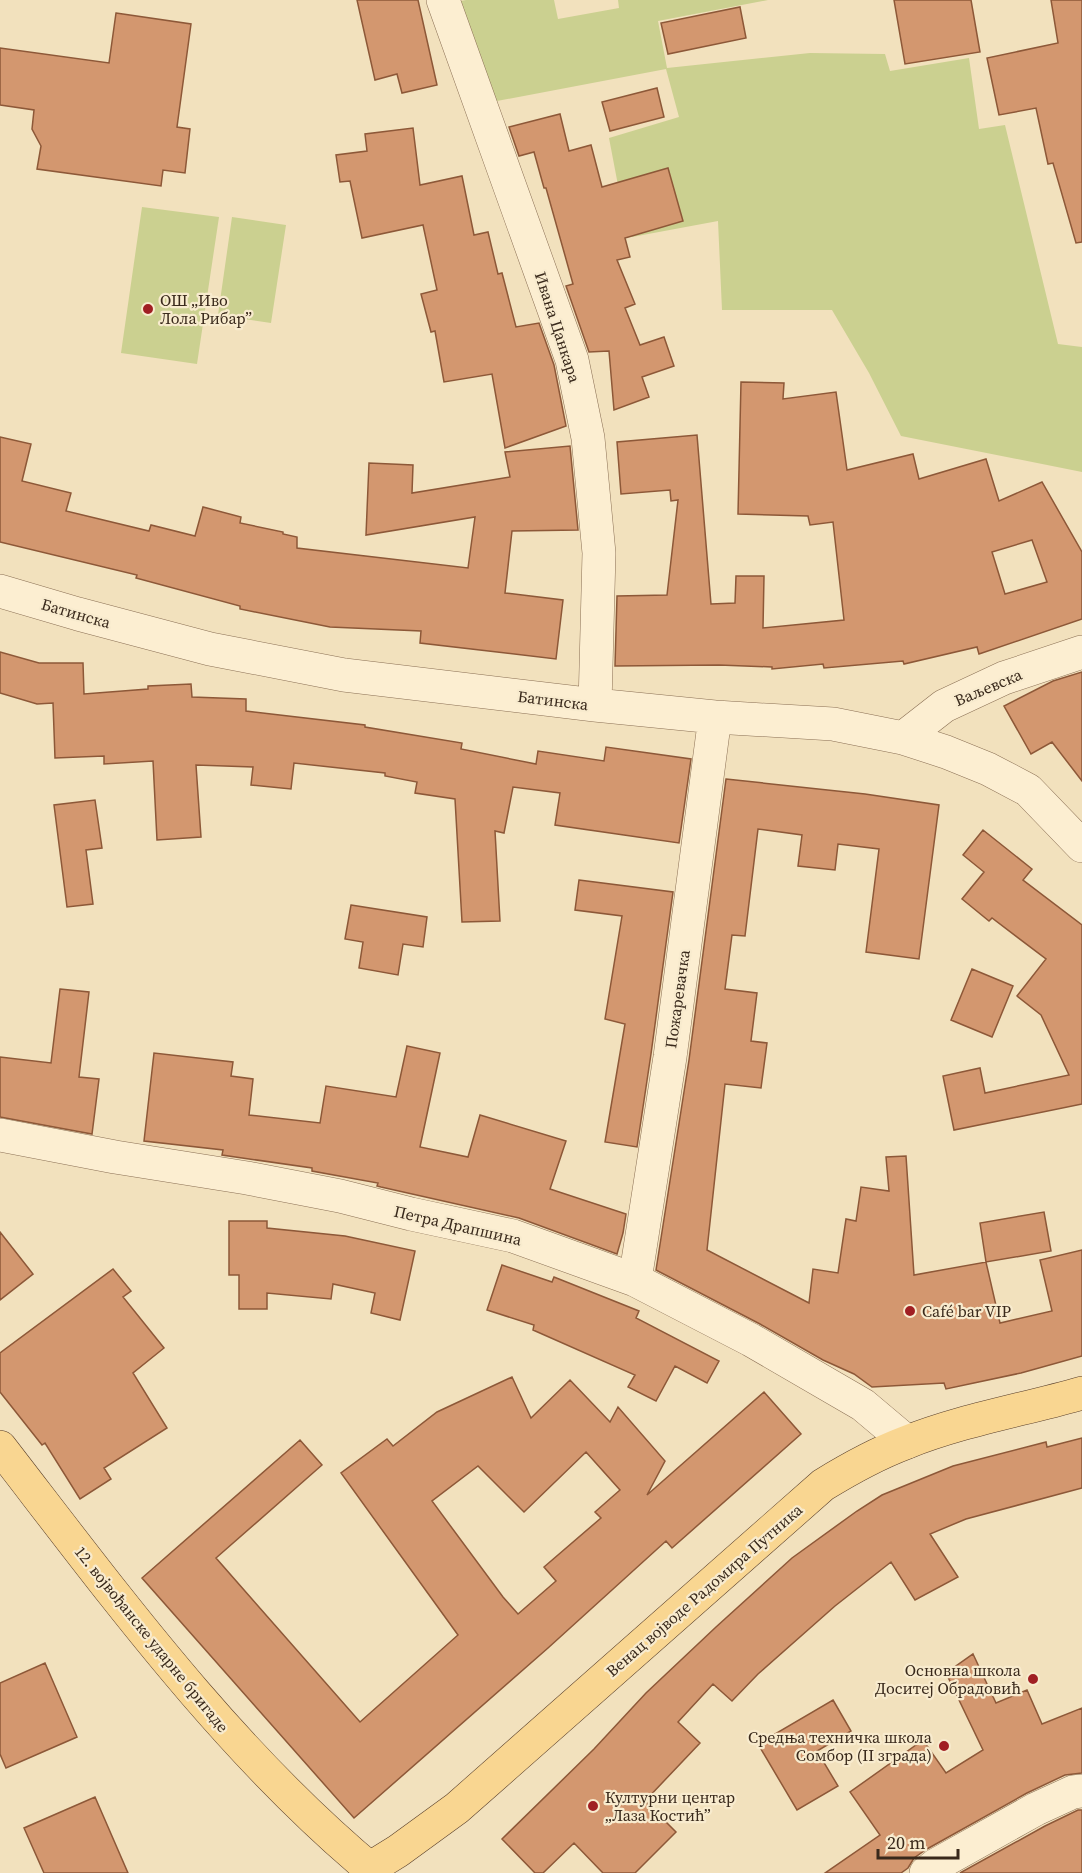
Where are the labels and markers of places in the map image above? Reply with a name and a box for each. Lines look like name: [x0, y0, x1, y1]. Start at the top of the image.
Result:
place label: ОШ „Иво Лола Рибар”: [160, 289, 252, 329]
marker: ОШ „Иво Лола Рибар”: [141, 302, 155, 316]
place label: Café bar VIP: [922, 1300, 1012, 1322]
marker: Café bar VIP: [903, 1304, 917, 1318]
place label: Основна школа Доситеј Обрадовић: [875, 1659, 1022, 1699]
marker: Основна школа Доситеј Обрадовић: [1026, 1672, 1040, 1686]
place label: Средња техничка школа Сомбор (II зграда): [748, 1726, 933, 1766]
marker: Средња техничка школа Сомбор (II зграда): [937, 1739, 951, 1753]
place label: Културни центар „Лаза Костић”: [605, 1786, 735, 1826]
marker: Културни центар „Лаза Костић”: [586, 1799, 600, 1813]

